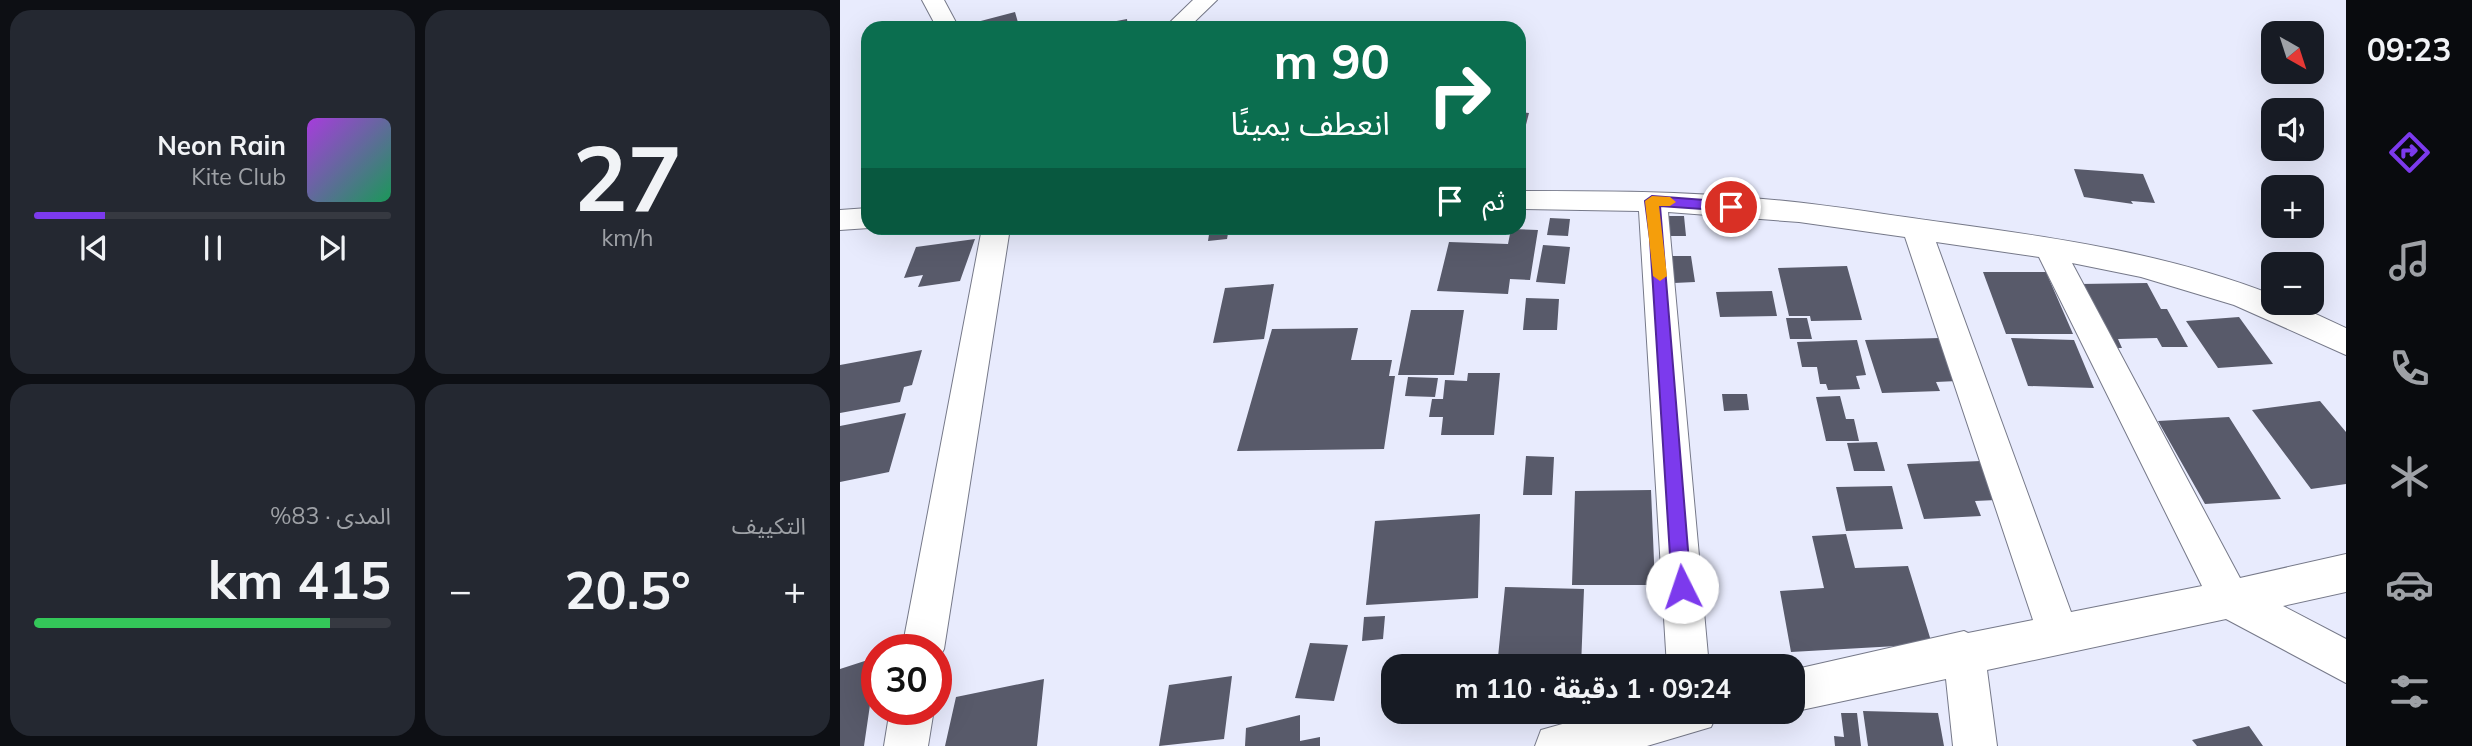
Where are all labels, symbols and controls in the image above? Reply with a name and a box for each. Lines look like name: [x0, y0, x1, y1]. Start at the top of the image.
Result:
north arrow: [2261, 21, 2324, 84]
map controls: [2261, 21, 2324, 315]
text: 09:23: [2367, 29, 2451, 69]
text: 90 m: [1274, 30, 1390, 91]
icon: right: [1414, 49, 1505, 140]
button: sound: [2261, 98, 2324, 161]
text: انعطف يمينًا: [1231, 103, 1390, 143]
text: 27: [573, 120, 682, 234]
icon: directions: [2385, 128, 2434, 177]
text: Neon Rain: [157, 129, 286, 162]
text: Kite Club: [191, 162, 286, 191]
button: +: [2261, 175, 2324, 238]
pin: [1701, 177, 1761, 237]
icon: arrive: [1431, 182, 1469, 220]
text: ثم: [1483, 184, 1505, 217]
icon: arrive: [1712, 188, 1750, 226]
text: km/h: [601, 223, 654, 252]
icon: previous: [75, 229, 113, 267]
icon: pause: [194, 229, 232, 267]
icon: next: [313, 229, 351, 267]
icon: music: [2385, 236, 2434, 285]
button: −: [2261, 252, 2324, 315]
icon: phone: [2385, 344, 2434, 393]
icon: climate: [2385, 452, 2434, 501]
text: المدى · 83%: [270, 501, 391, 530]
text: التكييف: [732, 511, 806, 540]
text: 415 km: [208, 547, 391, 612]
position arrow: [1645, 550, 1719, 624]
text: 20.5°: [564, 557, 691, 622]
icon: car: [2385, 560, 2434, 609]
text: −: [449, 566, 472, 614]
text: +: [783, 566, 806, 614]
speed limit sign: 30: [861, 634, 952, 725]
icon: filters: [2385, 667, 2434, 716]
text: 09:24 · 1 دقيقة · 110 m: [1455, 672, 1731, 705]

